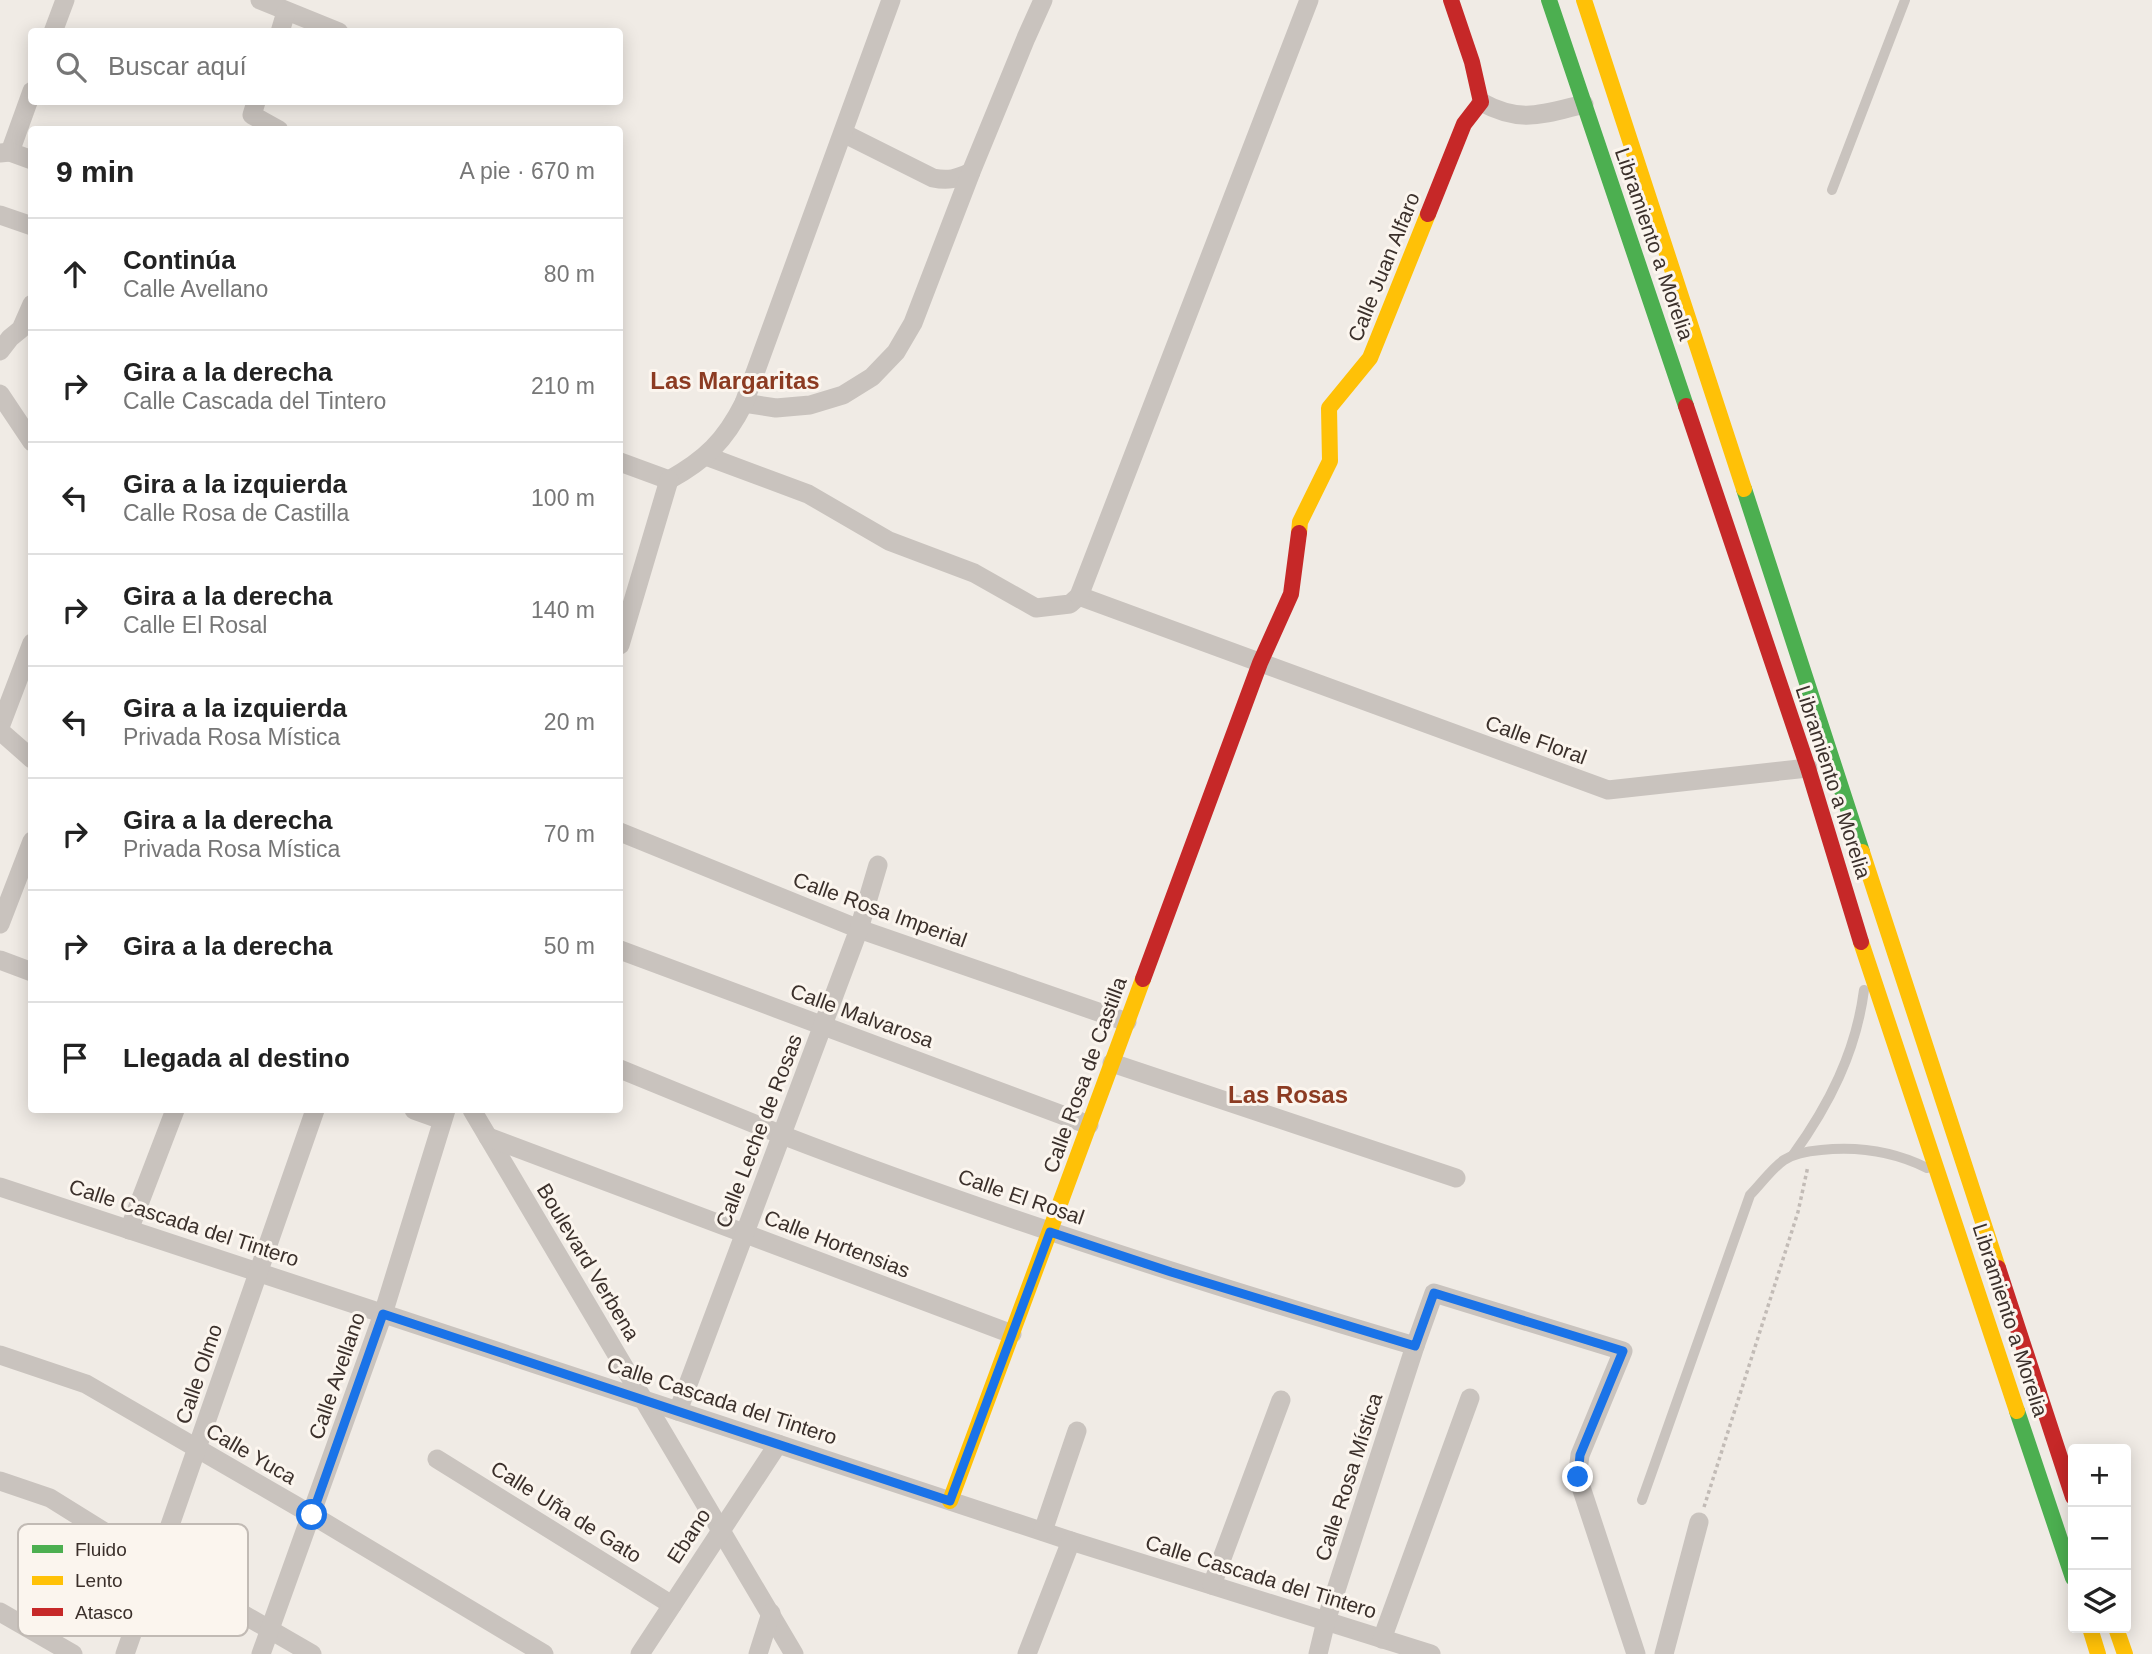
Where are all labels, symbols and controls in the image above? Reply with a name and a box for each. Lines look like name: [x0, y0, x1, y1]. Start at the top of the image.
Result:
search box: [28, 28, 623, 105]
icon: search: [52, 48, 90, 86]
text: Buscar aquí: [108, 51, 247, 81]
street label: Libramiento a Morelia: [1611, 145, 1698, 343]
text: 9 min: [56, 155, 134, 188]
text: A pie · 670 m: [459, 158, 595, 184]
street label: Calle Juan Alfaro: [1343, 189, 1424, 345]
text: Continúa: [123, 245, 236, 275]
icon: ahead: [56, 255, 94, 293]
text: 80 m: [544, 261, 595, 287]
text: Calle Avellano: [123, 276, 268, 302]
text: Gira a la derecha: [123, 357, 333, 387]
icon: right: [56, 367, 94, 405]
district label: Las Margaritas: [650, 367, 820, 394]
text: 210 m: [531, 373, 595, 399]
text: Calle Cascada del Tintero: [123, 388, 386, 414]
text: Gira a la izquierda: [123, 469, 347, 499]
icon: left: [56, 479, 94, 517]
text: 100 m: [531, 485, 595, 511]
text: Calle Rosa de Castilla: [123, 500, 349, 526]
text: Gira a la derecha: [123, 581, 333, 611]
icon: right: [56, 591, 94, 629]
text: 140 m: [531, 597, 595, 623]
text: Calle El Rosal: [123, 612, 267, 638]
street label: Libramiento a Morelia: [1791, 682, 1876, 882]
text: Gira a la izquierda: [123, 693, 347, 723]
icon: left: [56, 703, 94, 741]
text: 20 m: [544, 709, 595, 735]
street label: Calle Floral: [1482, 711, 1590, 768]
text: Privada Rosa Mística: [123, 724, 340, 750]
text: Gira a la derecha: [123, 805, 333, 835]
icon: right: [56, 815, 94, 853]
text: 70 m: [544, 821, 595, 847]
text: Privada Rosa Mística: [123, 836, 340, 862]
street label: Calle Rosa Imperial: [790, 867, 970, 952]
icon: right: [56, 927, 94, 965]
text: Gira a la derecha: [123, 931, 333, 961]
text: 50 m: [544, 933, 595, 959]
street label: Calle Rosa de Castilla: [1038, 974, 1131, 1176]
street label: Calle Malvarosa: [787, 979, 937, 1052]
street label: Calle Leche de Rosas: [711, 1031, 806, 1231]
icon: arrive: [56, 1039, 94, 1077]
text: Llegada al destino: [123, 1043, 350, 1073]
district label: Las Rosas: [1228, 1081, 1348, 1108]
street label: Calle El Rosal: [955, 1164, 1087, 1229]
street label: Calle Cascada del Tintero: [66, 1174, 302, 1271]
street label: Boulevard Verbena: [533, 1179, 644, 1344]
street label: Calle Hortensias: [761, 1205, 913, 1282]
street label: Libramiento a Morelia: [1968, 1220, 2053, 1420]
street label: Calle Avellano: [304, 1309, 369, 1442]
street label: Calle Olmo: [171, 1321, 226, 1427]
street label: Calle Cascada del Tintero: [604, 1352, 840, 1449]
street label: Calle Rosa Mística: [1311, 1390, 1387, 1564]
street label: Calle Yuca: [202, 1419, 301, 1489]
map controls: [2068, 1444, 2131, 1633]
button: +: [2068, 1444, 2131, 1507]
street label: Calle Uña de Gato: [487, 1456, 646, 1567]
route end: [1562, 1461, 1593, 1492]
route start: [296, 1499, 327, 1530]
street label: Ebano: [662, 1504, 715, 1567]
button: −: [2068, 1507, 2131, 1570]
legend: [18, 1524, 248, 1636]
street label: Calle Cascada del Tintero: [1143, 1530, 1379, 1623]
text: Fluido: [75, 1539, 127, 1560]
text: Lento: [75, 1570, 123, 1591]
button: layers: [2068, 1570, 2131, 1633]
text: Atasco: [75, 1602, 133, 1623]

